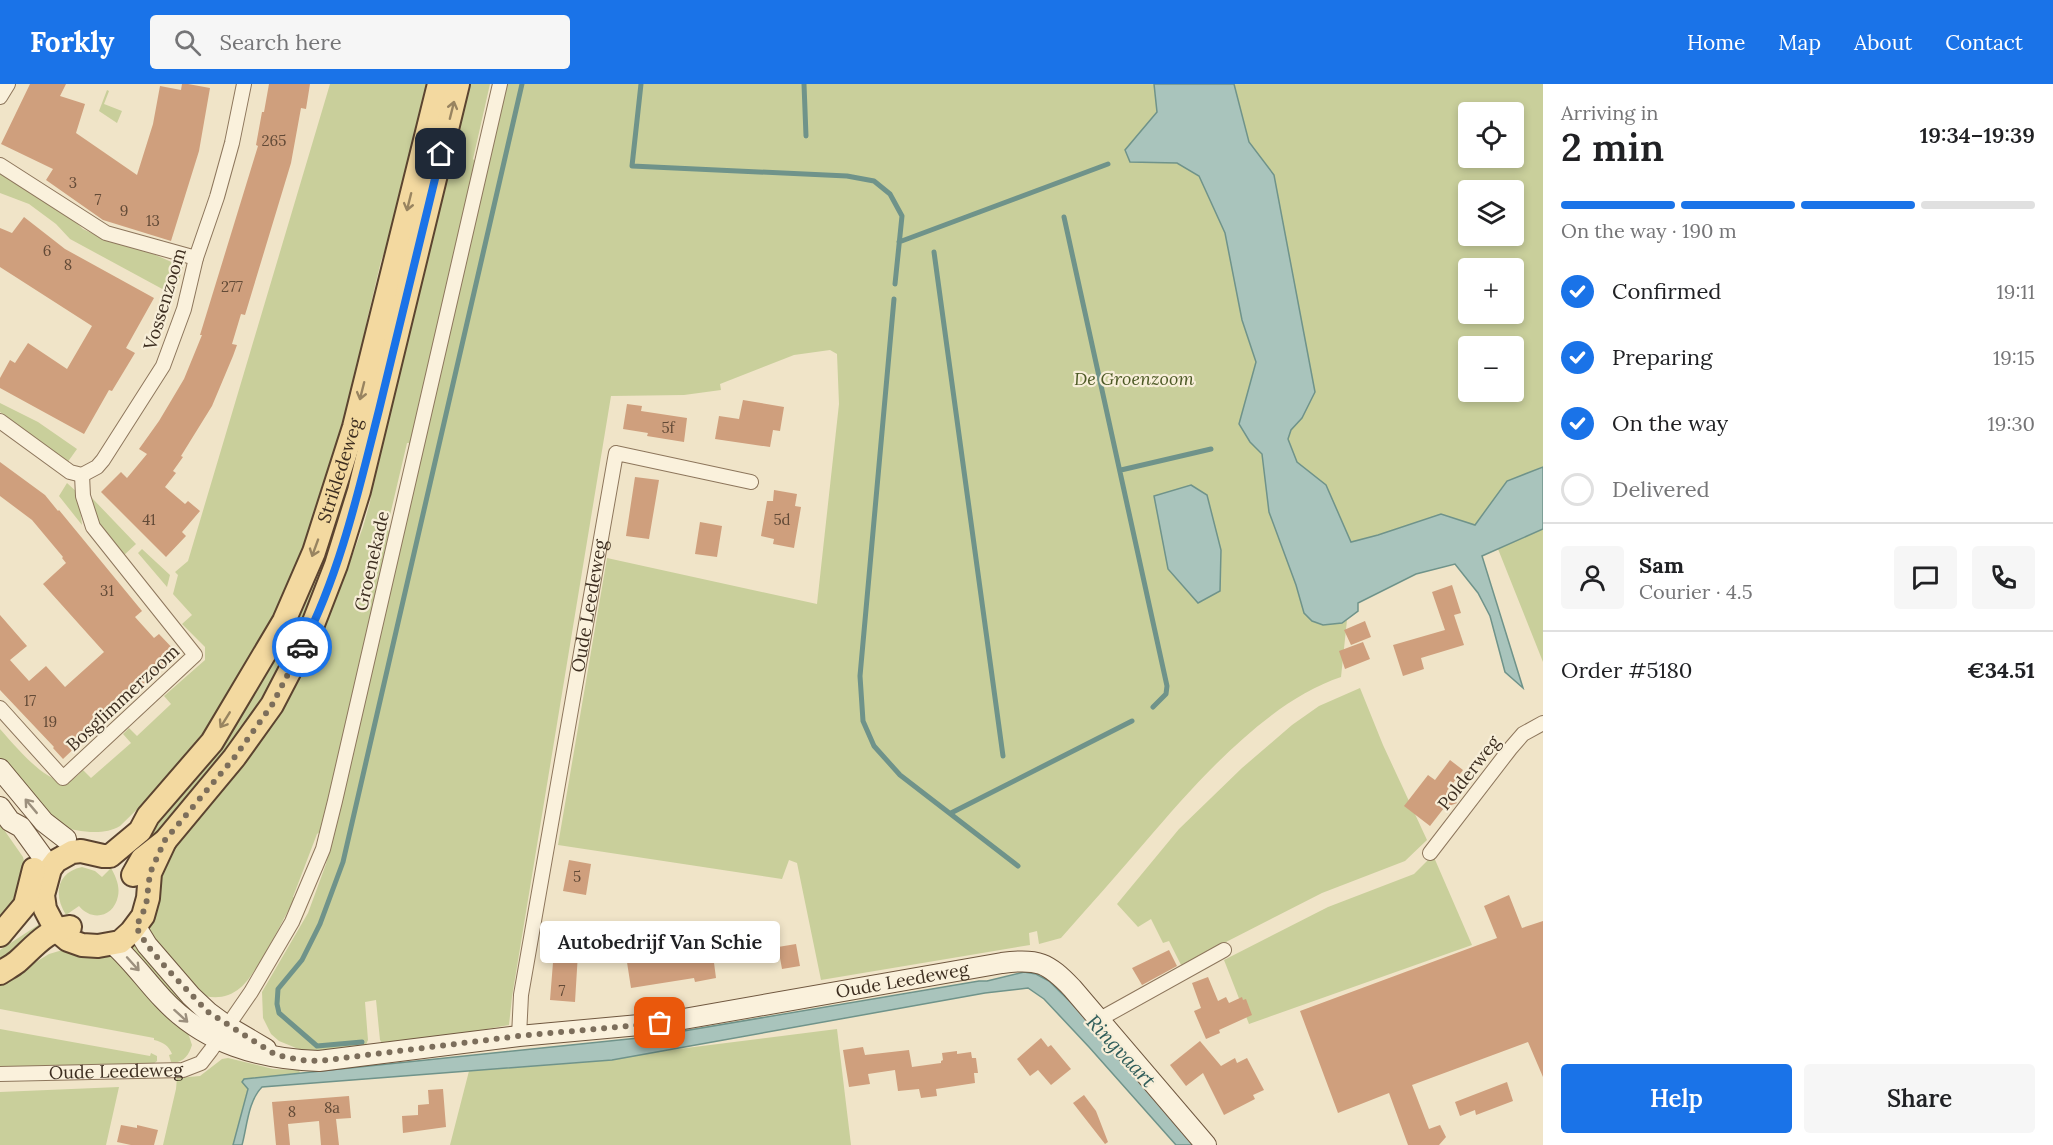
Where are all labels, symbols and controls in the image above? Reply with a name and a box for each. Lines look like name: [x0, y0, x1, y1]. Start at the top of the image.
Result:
search box: [150, 15, 570, 69]
text: Forkly: [30, 24, 114, 60]
icon: search: [171, 26, 204, 59]
text: Search here: [219, 28, 342, 56]
text: Home: [1687, 29, 1745, 56]
text: Map: [1778, 29, 1821, 56]
text: About: [1854, 29, 1912, 56]
text: Contact: [1945, 29, 2023, 56]
one-way arrow: [446, 100, 458, 119]
text: Arriving in: [1561, 100, 1658, 125]
map controls: [1458, 102, 1524, 402]
button: locate: [1458, 102, 1524, 168]
text: 19:34–19:39: [1920, 121, 2035, 149]
text: 2 min: [1561, 122, 1664, 172]
pin: [415, 128, 466, 179]
house number: 265: [262, 131, 286, 150]
icon: home: [424, 137, 457, 170]
house number: 3: [69, 173, 77, 192]
button: layers: [1458, 180, 1524, 246]
house number: 7: [95, 190, 102, 209]
one-way arrow: [403, 192, 415, 211]
house number: 9: [120, 201, 128, 220]
house number: 13: [146, 211, 160, 230]
text: On the way · 190 m: [1561, 218, 1737, 243]
house number: 6: [43, 241, 51, 260]
street label: Vossenzoom: [138, 245, 191, 353]
house number: 8: [64, 255, 72, 274]
button: +: [1458, 258, 1524, 324]
icon: check: [1561, 275, 1594, 308]
house number: 277: [221, 277, 243, 296]
text: Confirmed: [1612, 277, 1721, 305]
text: 19:11: [1997, 279, 2035, 304]
button: −: [1458, 336, 1524, 402]
icon: check: [1561, 341, 1594, 374]
text: Preparing: [1612, 343, 1712, 371]
text: 19:15: [1993, 345, 2035, 370]
park label: De Groenzoom: [1074, 367, 1194, 390]
one-way arrow: [356, 381, 368, 400]
icon: check: [1561, 407, 1594, 440]
text: On the way: [1612, 409, 1728, 437]
text: 19:30: [1988, 411, 2035, 436]
street label: Strikledeweg: [312, 415, 367, 526]
house number: 5f: [661, 418, 676, 437]
text: Delivered: [1612, 475, 1710, 503]
street label: Groenekade: [349, 508, 394, 613]
house number: 41: [142, 510, 156, 529]
house number: 5d: [773, 510, 791, 529]
street label: Oude Leedeweg: [566, 537, 612, 674]
one-way arrow: [308, 538, 319, 557]
button: person: [1561, 546, 1624, 609]
button: chat: [1894, 546, 1957, 609]
button: phone: [1972, 546, 2035, 609]
text: Sam: [1639, 551, 1684, 579]
text: Courier · 4.5: [1639, 579, 1753, 604]
house number: 31: [100, 581, 114, 600]
courier: [272, 617, 332, 677]
icon: car: [286, 631, 319, 664]
street label: Bosglimmerzoom: [61, 639, 184, 756]
text: Order #5180: [1561, 656, 1693, 684]
text: €34.51: [1967, 656, 2035, 684]
house number: 17: [24, 691, 36, 710]
house number: 19: [43, 712, 57, 731]
one-way arrow: [219, 712, 232, 729]
street label: Polderweg: [1432, 730, 1506, 815]
one-way arrow: [24, 799, 38, 814]
house number: 5: [573, 867, 581, 886]
callout: Autobedrijf Van Schie: [540, 921, 780, 963]
text: Autobedrijf Van Schie: [558, 929, 762, 954]
one-way arrow: [126, 956, 140, 971]
street label: Oude Leedeweg: [834, 957, 971, 1003]
house number: 7: [559, 981, 566, 1000]
pin: [634, 997, 685, 1048]
icon: bag: [643, 1006, 676, 1039]
one-way arrow: [174, 1009, 189, 1023]
water label: Ringvaart: [1081, 1009, 1162, 1093]
street label: Oude Leedeweg: [48, 1058, 184, 1084]
button: Help: [1561, 1064, 1792, 1133]
button: Share: [1804, 1064, 2035, 1133]
house number: 8a: [324, 1098, 340, 1117]
house number: 8: [288, 1102, 296, 1121]

